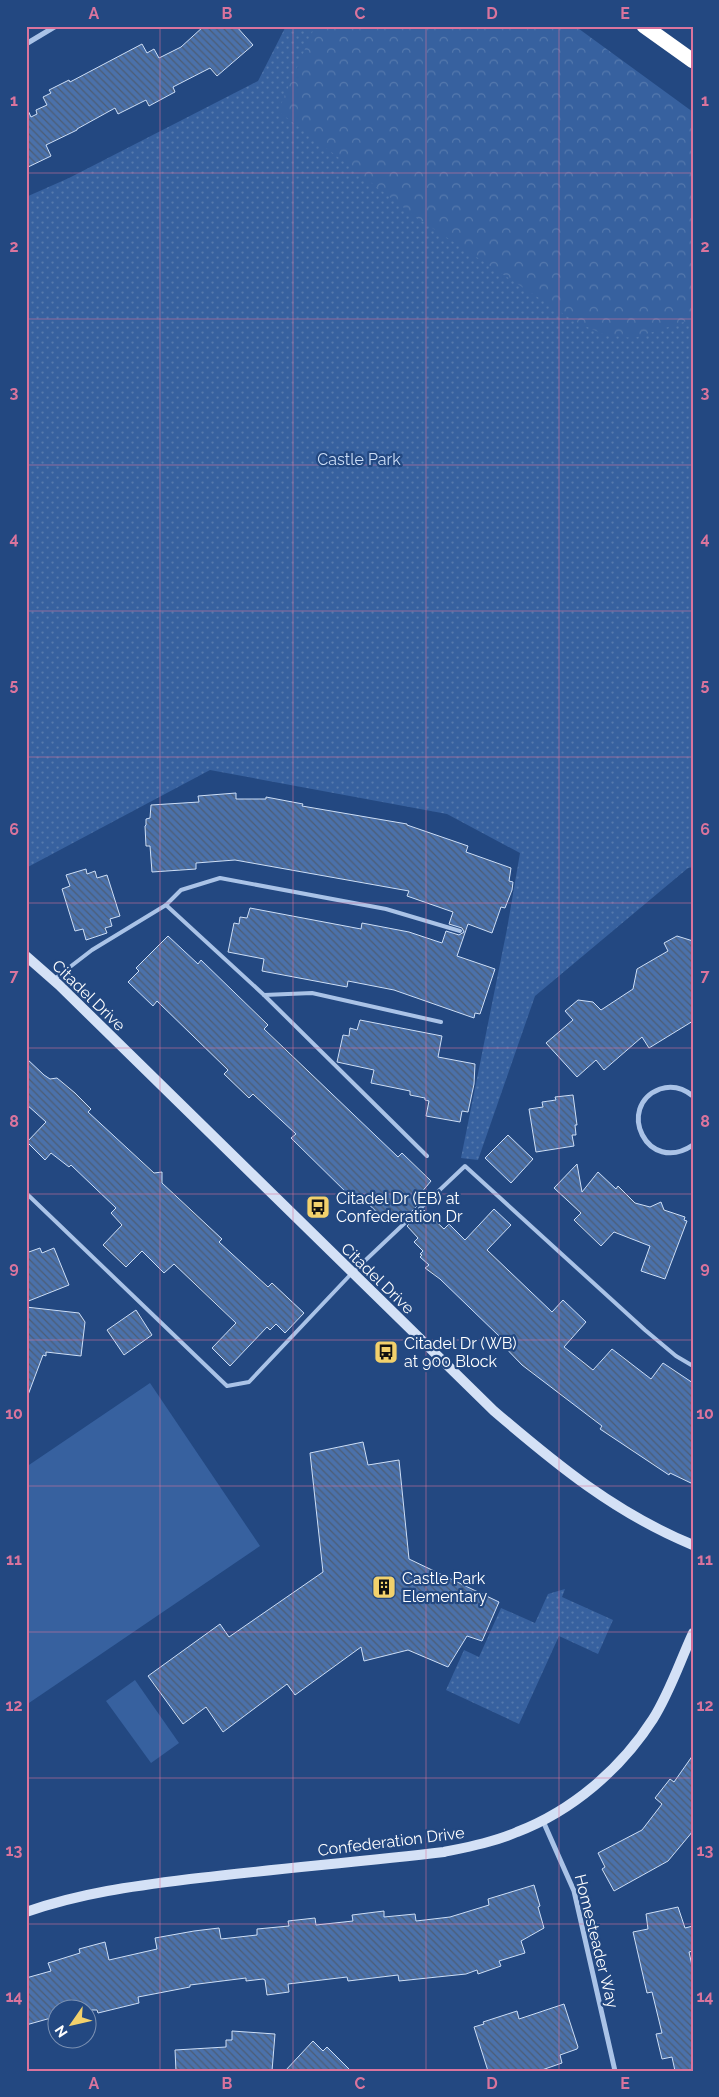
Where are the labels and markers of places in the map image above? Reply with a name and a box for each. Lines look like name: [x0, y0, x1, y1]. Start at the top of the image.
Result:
place label: Citadel Dr (EB) at Confederation Dr: [336, 1189, 463, 1226]
bus stop icon: Citadel Dr (EB) at Confederation Dr: [305, 1194, 331, 1220]
place label: Citadel Dr (WB) at 900 Block: [404, 1334, 517, 1371]
bus stop icon: Citadel Dr (WB) at 900 Block: [373, 1339, 399, 1365]
place label: Castle Park Elementary: [402, 1569, 488, 1606]
building icon: Castle Park Elementary: [371, 1574, 397, 1600]

